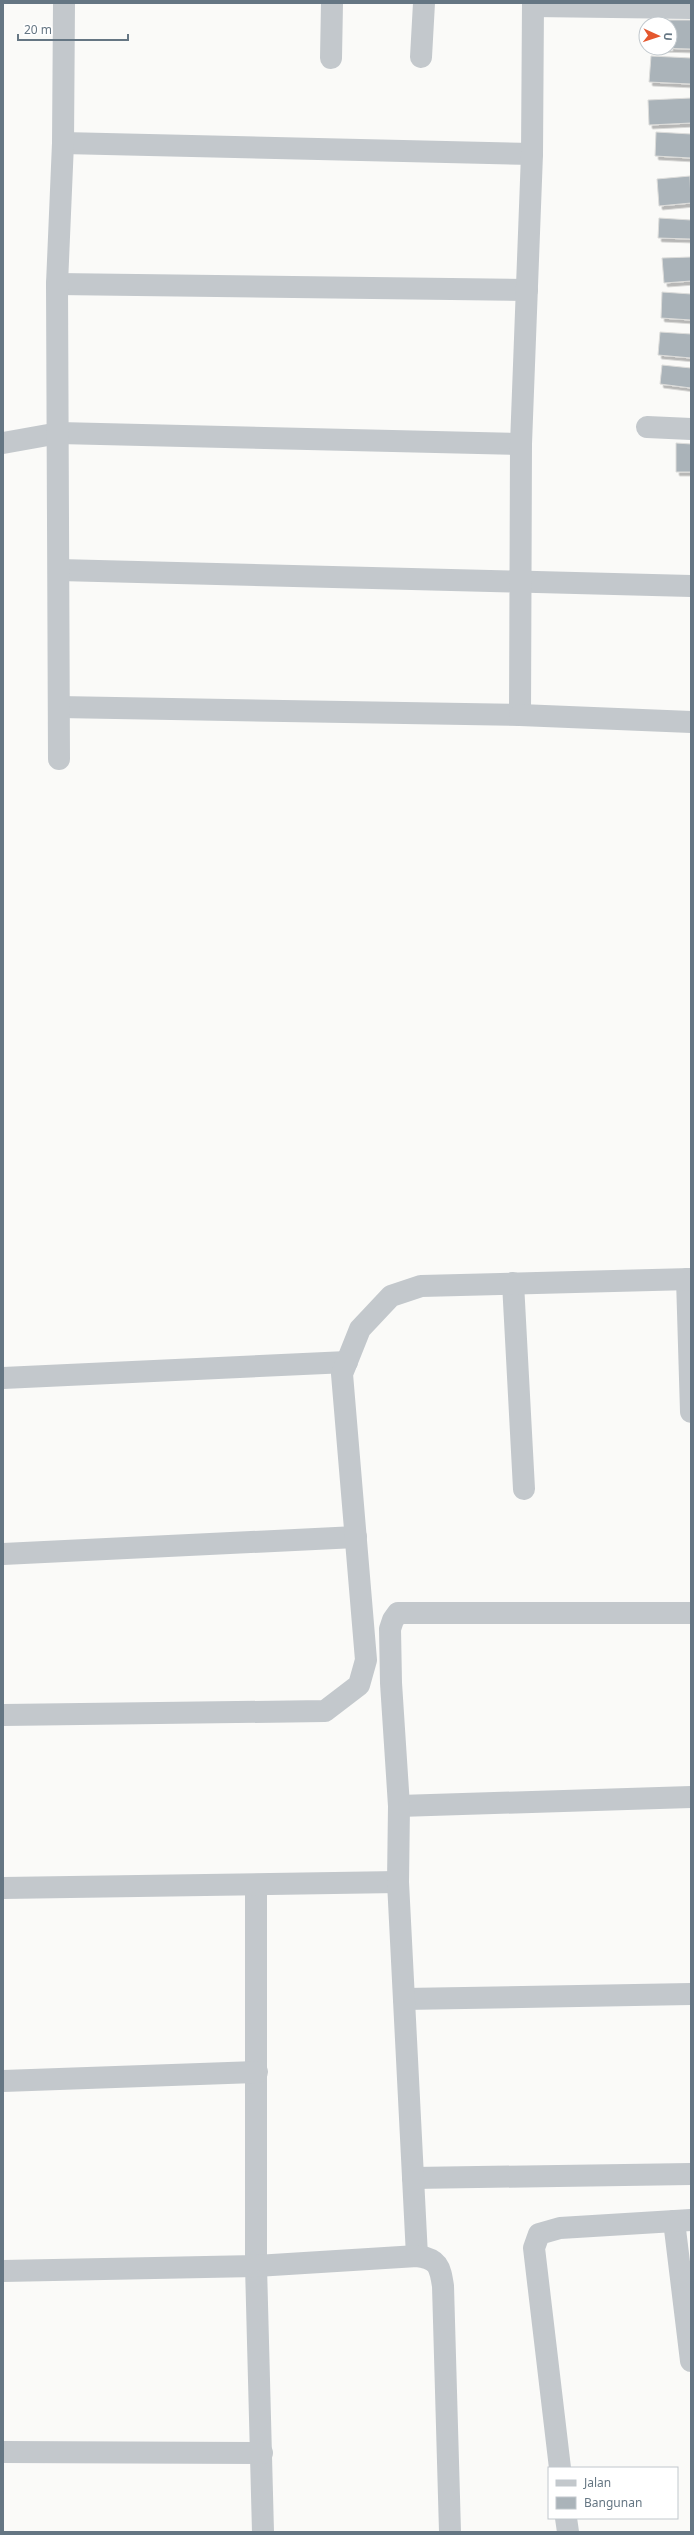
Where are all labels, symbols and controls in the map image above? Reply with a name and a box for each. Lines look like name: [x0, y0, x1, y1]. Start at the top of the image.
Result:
scale bar: [18, 16, 128, 42]
north arrow: [638, 16, 678, 56]
text: 20 m: [24, 21, 52, 38]
text: U: [661, 32, 676, 41]
legend: [548, 2467, 678, 2519]
text: Jalan: [583, 2474, 611, 2491]
text: Bangunan: [584, 2494, 642, 2511]

